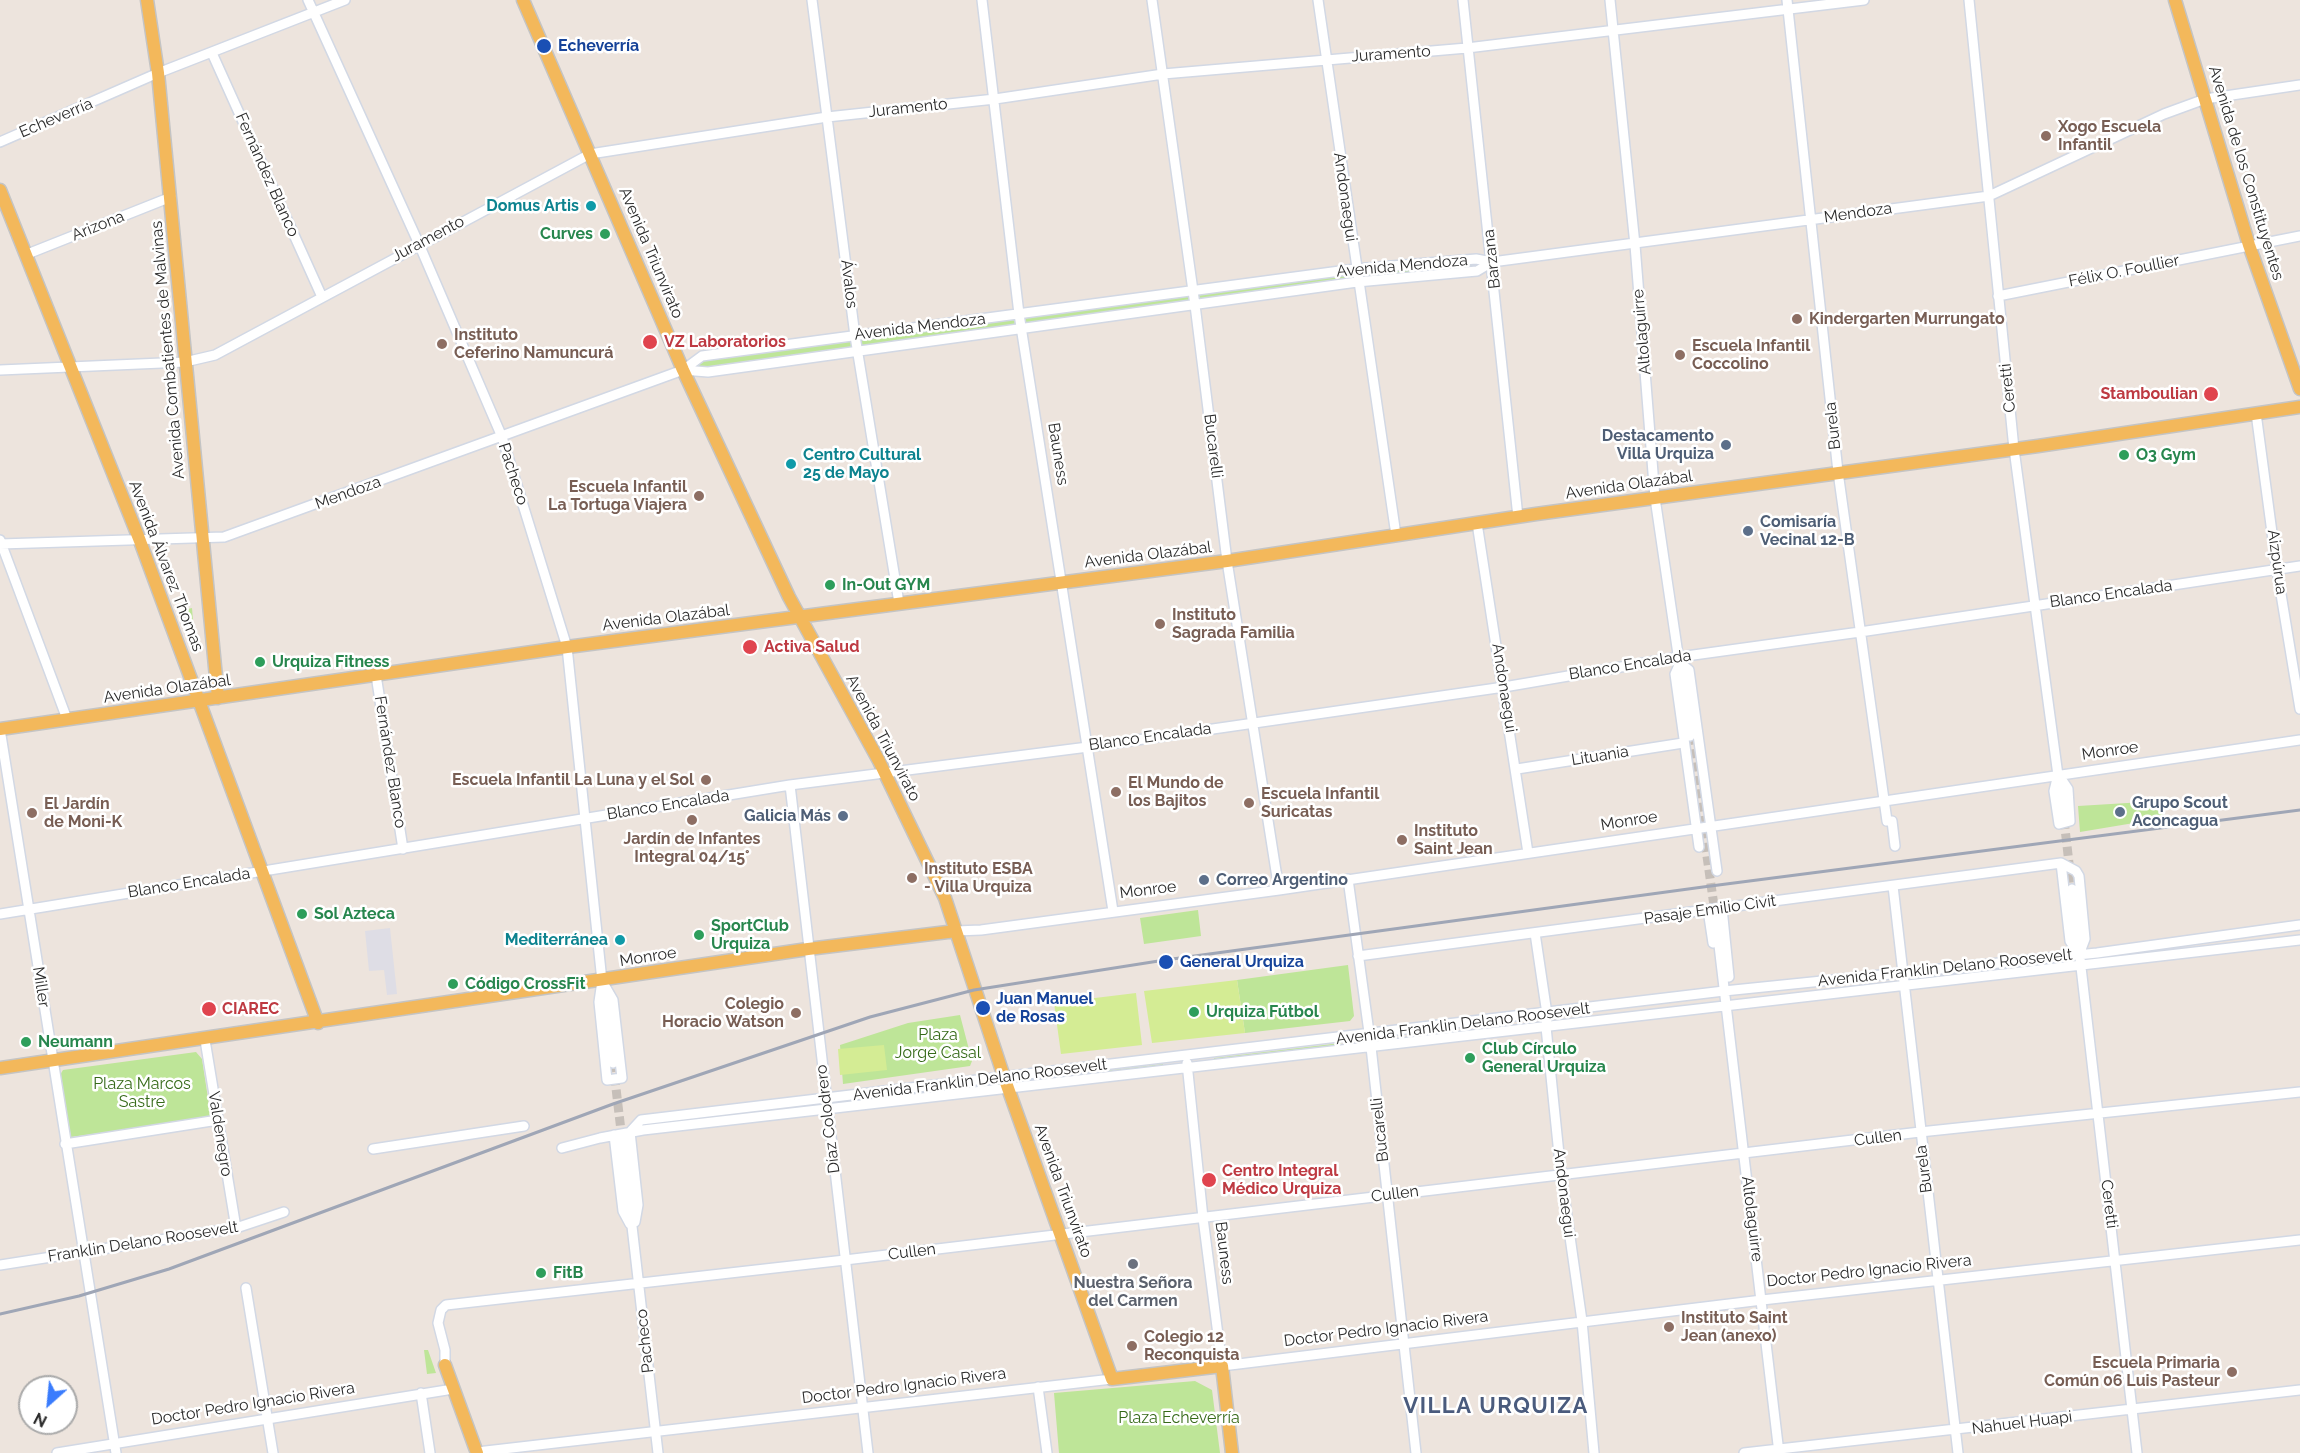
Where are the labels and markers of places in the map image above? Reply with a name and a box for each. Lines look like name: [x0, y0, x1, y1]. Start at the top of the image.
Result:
place label: Echeverría: [558, 36, 639, 56]
marker: Echeverría: [535, 37, 553, 55]
place label: Xogo Escuela Infantil: [2058, 117, 2161, 155]
marker: Xogo Escuela Infantil: [2039, 129, 2053, 143]
place label: Domus Artis: [486, 196, 579, 216]
marker: Domus Artis: [584, 199, 598, 213]
place label: Curves: [540, 224, 593, 244]
marker: Curves: [598, 227, 612, 241]
place label: Kindergarten Murrungato: [1809, 309, 2005, 329]
marker: Kindergarten Murrungato: [1790, 312, 1804, 326]
place label: Instituto Ceferino Namuncurá: [454, 325, 613, 363]
place label: VZ Laboratorios: [664, 332, 786, 352]
marker: VZ Laboratorios: [641, 333, 659, 351]
place label: Escuela Infantil Coccolino: [1692, 336, 1810, 374]
marker: Instituto Ceferino Namuncurá: [435, 337, 449, 351]
marker: Escuela Infantil Coccolino: [1673, 348, 1687, 362]
place label: Stamboulian: [2100, 384, 2198, 404]
marker: Stamboulian: [2202, 385, 2220, 403]
place label: Destacamento Villa Urquiza: [1602, 426, 1714, 464]
marker: Destacamento Villa Urquiza: [1719, 438, 1733, 452]
place label: Centro Cultural 25 de Mayo: [803, 445, 921, 483]
place label: O3 Gym: [2136, 445, 2196, 465]
marker: O3 Gym: [2117, 448, 2131, 462]
marker: Centro Cultural 25 de Mayo: [784, 457, 798, 471]
place label: Escuela Infantil La Tortuga Viajera: [548, 477, 687, 515]
marker: Escuela Infantil La Tortuga Viajera: [692, 489, 706, 503]
place label: Comisaría Vecinal 12-B: [1760, 512, 1855, 550]
marker: Comisaría Vecinal 12-B: [1741, 524, 1755, 538]
place label: In-Out GYM: [842, 575, 930, 595]
marker: In-Out GYM: [823, 578, 837, 592]
place label: Instituto Sagrada Familia: [1172, 605, 1295, 643]
marker: Instituto Sagrada Familia: [1153, 617, 1167, 631]
place label: Activa Salud: [764, 637, 860, 657]
marker: Activa Salud: [741, 638, 759, 656]
place label: Urquiza Fitness: [272, 652, 389, 672]
marker: Urquiza Fitness: [253, 655, 267, 669]
place label: Escuela Infantil La Luna y el Sol: [452, 770, 694, 790]
marker: Escuela Infantil La Luna y el Sol: [699, 773, 713, 787]
place label: El Mundo de los Bajitos: [1128, 773, 1224, 811]
place label: Escuela Infantil Suricatas: [1261, 784, 1379, 822]
marker: El Mundo de los Bajitos: [1109, 785, 1123, 799]
place label: Grupo Scout Aconcagua: [2132, 793, 2228, 831]
place label: El Jardín de Moni-K: [44, 794, 122, 832]
marker: Escuela Infantil Suricatas: [1242, 796, 1256, 810]
marker: Grupo Scout Aconcagua: [2113, 805, 2127, 819]
marker: El Jardín de Moni-K: [25, 806, 39, 820]
place label: Galicia Más: [744, 806, 831, 826]
marker: Galicia Más: [836, 809, 850, 823]
marker: Jardín de Infantes Integral 04/15°: [685, 813, 699, 827]
place label: Instituto Saint Jean: [1414, 821, 1493, 859]
place label: Jardín de Infantes Integral 04/15°: [623, 829, 761, 867]
marker: Instituto Saint Jean: [1395, 833, 1409, 847]
place label: Instituto ESBA - Villa Urquiza: [924, 859, 1033, 897]
place label: Correo Argentino: [1216, 870, 1348, 890]
marker: Instituto ESBA - Villa Urquiza: [905, 871, 919, 885]
marker: Correo Argentino: [1197, 873, 1211, 887]
place label: Sol Azteca: [314, 904, 395, 924]
marker: Sol Azteca: [295, 907, 309, 921]
place label: SportClub Urquiza: [711, 916, 789, 954]
marker: SportClub Urquiza: [692, 928, 706, 942]
place label: Mediterránea: [505, 930, 608, 950]
marker: Mediterránea: [613, 933, 627, 947]
place label: General Urquiza: [1180, 952, 1304, 972]
marker: General Urquiza: [1157, 953, 1175, 971]
place label: Código CrossFit: [465, 974, 586, 994]
marker: Código CrossFit: [446, 977, 460, 991]
place label: Juan Manuel de Rosas: [996, 989, 1093, 1027]
place label: Colegio Horacio Watson: [662, 994, 784, 1032]
place label: CIAREC: [222, 999, 279, 1019]
marker: Juan Manuel de Rosas: [974, 999, 992, 1017]
marker: CIAREC: [200, 1000, 218, 1018]
place label: Urquiza Fútbol: [1206, 1002, 1319, 1022]
marker: Urquiza Fútbol: [1187, 1005, 1201, 1019]
marker: Colegio Horacio Watson: [789, 1006, 803, 1020]
place label: Neumann: [38, 1032, 113, 1052]
marker: Neumann: [19, 1035, 33, 1049]
place label: Club Círculo General Urquiza: [1482, 1039, 1606, 1077]
marker: Club Círculo General Urquiza: [1463, 1051, 1477, 1065]
place label: Centro Integral Médico Urquiza: [1222, 1161, 1341, 1199]
marker: Centro Integral Médico Urquiza: [1200, 1171, 1218, 1189]
marker: Nuestra Señora del Carmen: [1126, 1257, 1140, 1271]
place label: FitB: [553, 1263, 583, 1283]
marker: FitB: [534, 1266, 548, 1280]
place label: Nuestra Señora del Carmen: [1074, 1273, 1192, 1311]
place label: Instituto Saint Jean (anexo): [1681, 1308, 1788, 1346]
marker: Instituto Saint Jean (anexo): [1662, 1320, 1676, 1334]
place label: Colegio 12 Reconquista: [1144, 1327, 1240, 1365]
marker: Colegio 12 Reconquista: [1125, 1339, 1139, 1353]
place label: Escuela Primaria Común 06 Luis Pasteur: [2044, 1353, 2220, 1391]
marker: Escuela Primaria Común 06 Luis Pasteur: [2225, 1365, 2239, 1379]

